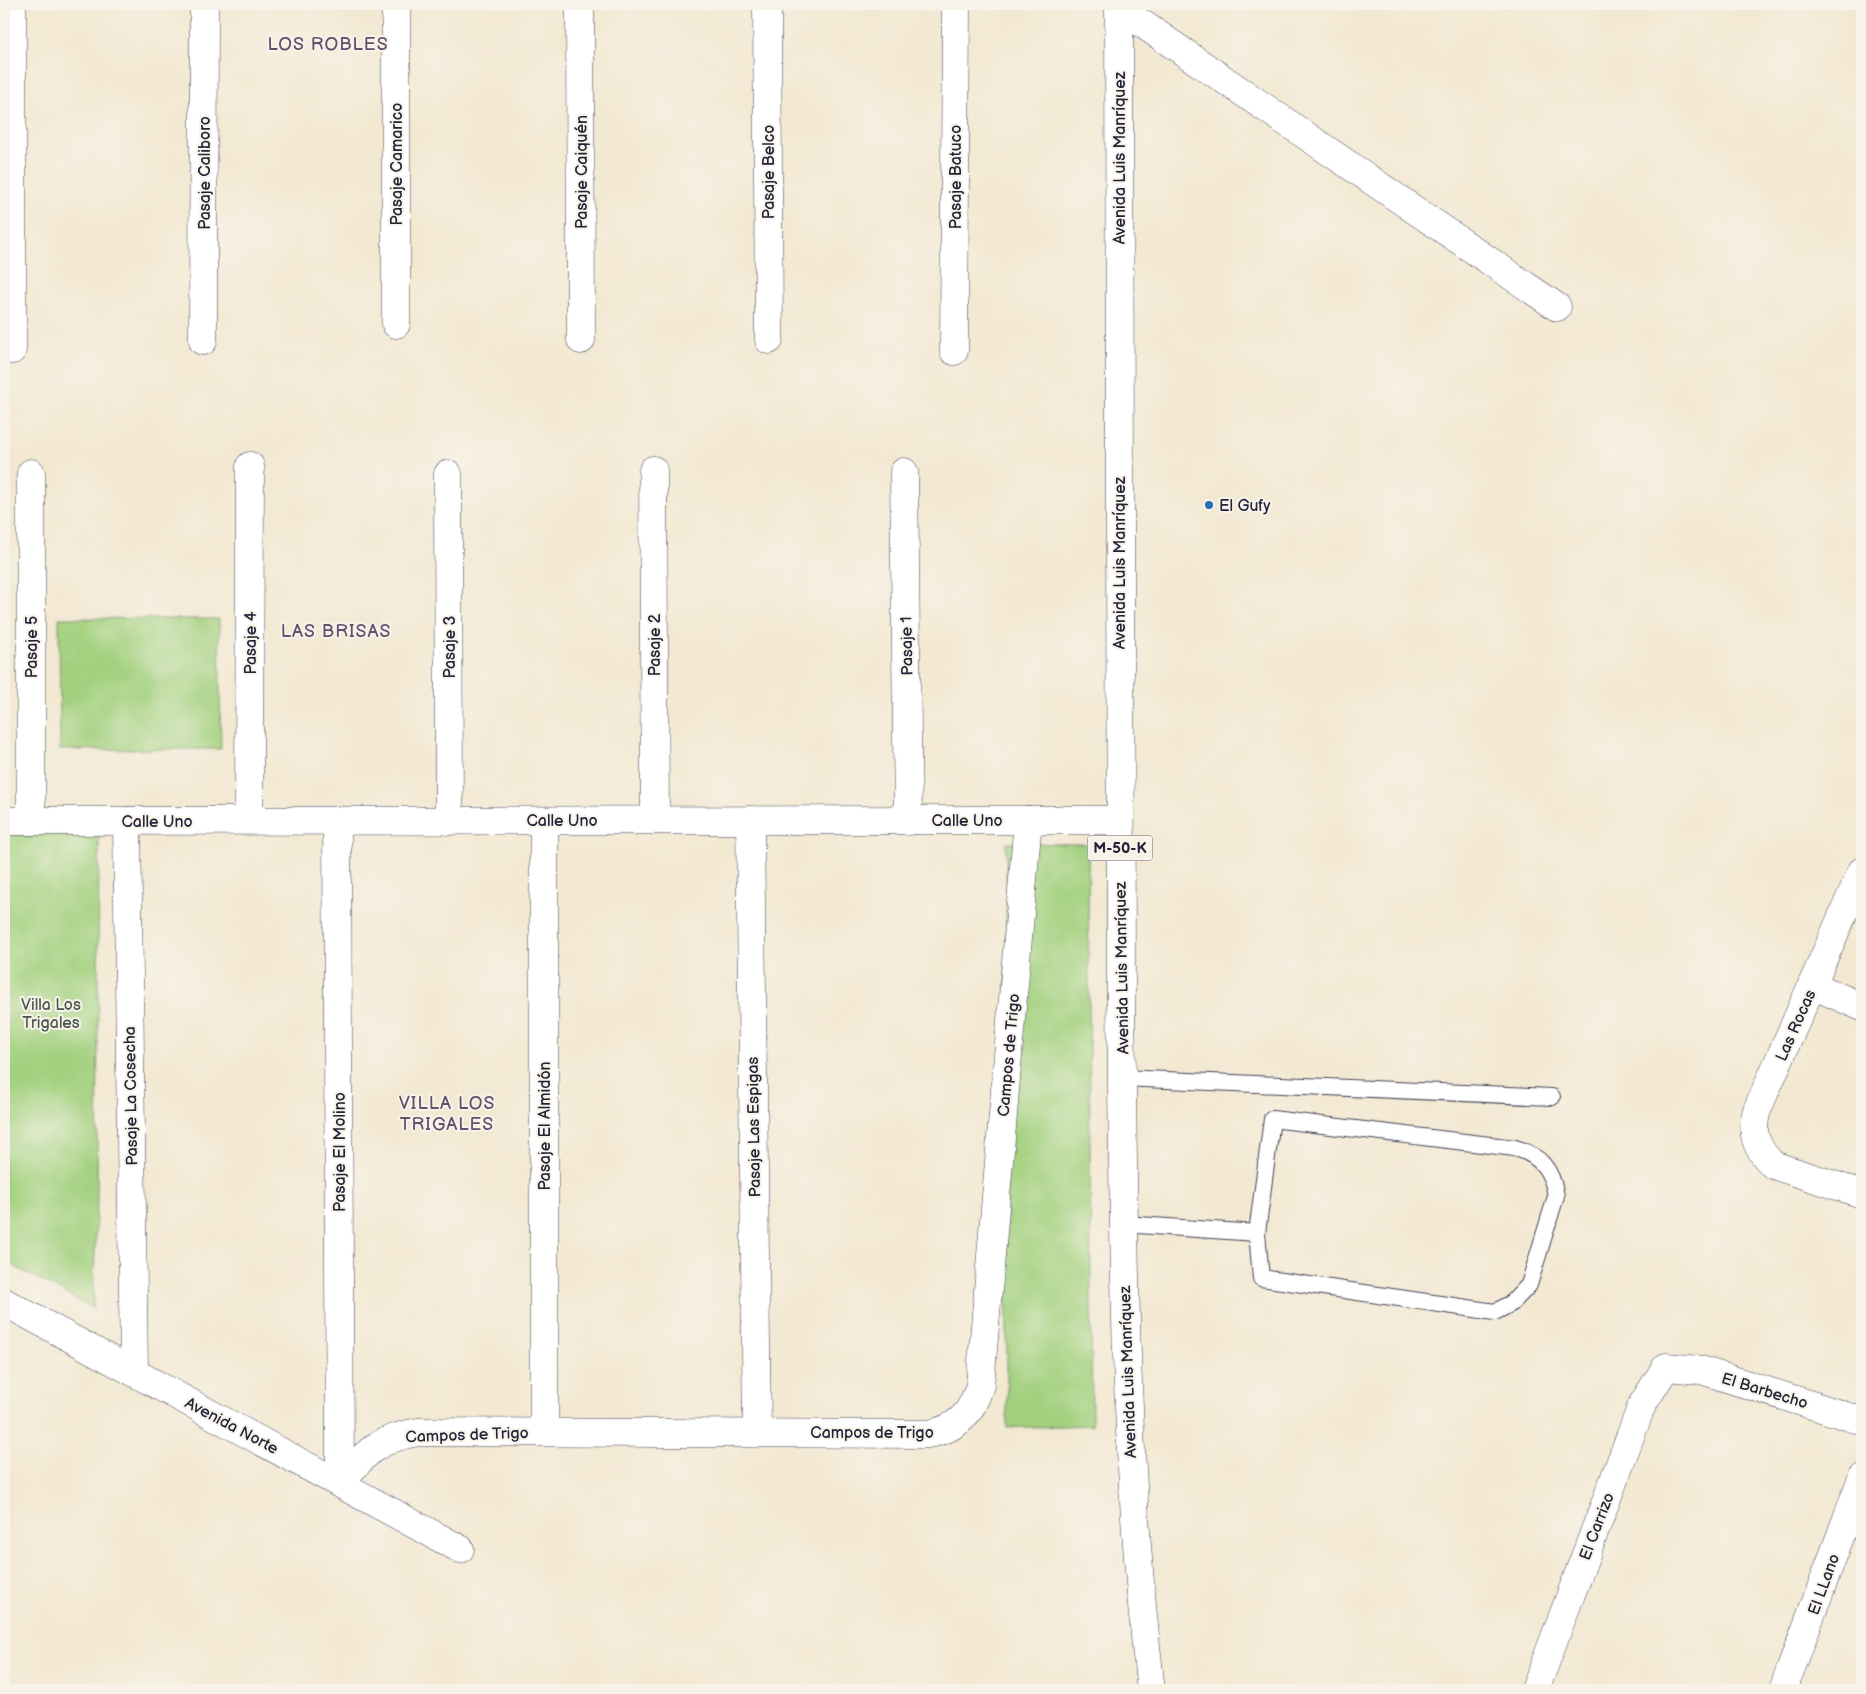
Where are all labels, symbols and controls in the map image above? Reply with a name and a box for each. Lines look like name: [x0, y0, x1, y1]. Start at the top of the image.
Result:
district label: LOS ROBLES: [267, 34, 389, 55]
street label: Avenida Luis Manríquez: [1111, 71, 1130, 244]
street label: Pasaje Camarico: [388, 103, 407, 225]
street label: Pasaje Caiquén: [573, 115, 592, 229]
street label: Pasaje Caliboro: [196, 116, 215, 230]
street label: Pasaje Belco: [760, 125, 779, 219]
street label: Pasaje Batuco: [947, 125, 966, 229]
street label: Avenida Luis Manríquez: [1111, 476, 1130, 649]
place label: El Gufy: [1219, 497, 1271, 516]
marker: El Gufy: [1203, 499, 1215, 511]
street label: Pasaje 4: [242, 611, 261, 674]
street label: Pasaje 2: [646, 613, 665, 676]
street label: Pasaje 3: [441, 615, 460, 678]
street label: Pasaje 5: [23, 616, 42, 678]
street label: Pasaje 1: [897, 616, 918, 676]
district label: LAS BRISAS: [281, 621, 391, 642]
street label: Calle Uno: [526, 812, 598, 831]
street label: Calle Uno: [931, 812, 1003, 831]
street label: Calle Uno: [121, 813, 193, 832]
road number: M-50-K: [1088, 836, 1152, 860]
street label: Avenida Luis Manríquez: [1111, 881, 1134, 1054]
street label: Las Rocas: [1772, 987, 1821, 1064]
street label: Campos de Trigo: [995, 993, 1024, 1117]
park label: Villa Los Trigales: [21, 996, 81, 1033]
street label: Pasaje La Cosecha: [121, 1026, 142, 1166]
street label: Pasaje Las Espigas: [744, 1056, 765, 1198]
street label: Pasaje El Almidón: [536, 1061, 555, 1191]
street label: Pasaje El Molino: [331, 1092, 350, 1212]
district label: VILLA LOS TRIGALES: [399, 1093, 495, 1135]
street label: Avenida Luis Manríquez: [1116, 1285, 1141, 1459]
street label: El Barbecho: [1719, 1369, 1810, 1414]
street label: Avenida Norte: [182, 1394, 282, 1459]
street label: Campos de Trigo: [405, 1424, 529, 1447]
street label: Campos de Trigo: [810, 1424, 934, 1443]
street label: El Carrizo: [1576, 1490, 1619, 1563]
street label: El LLano: [1805, 1551, 1844, 1618]

